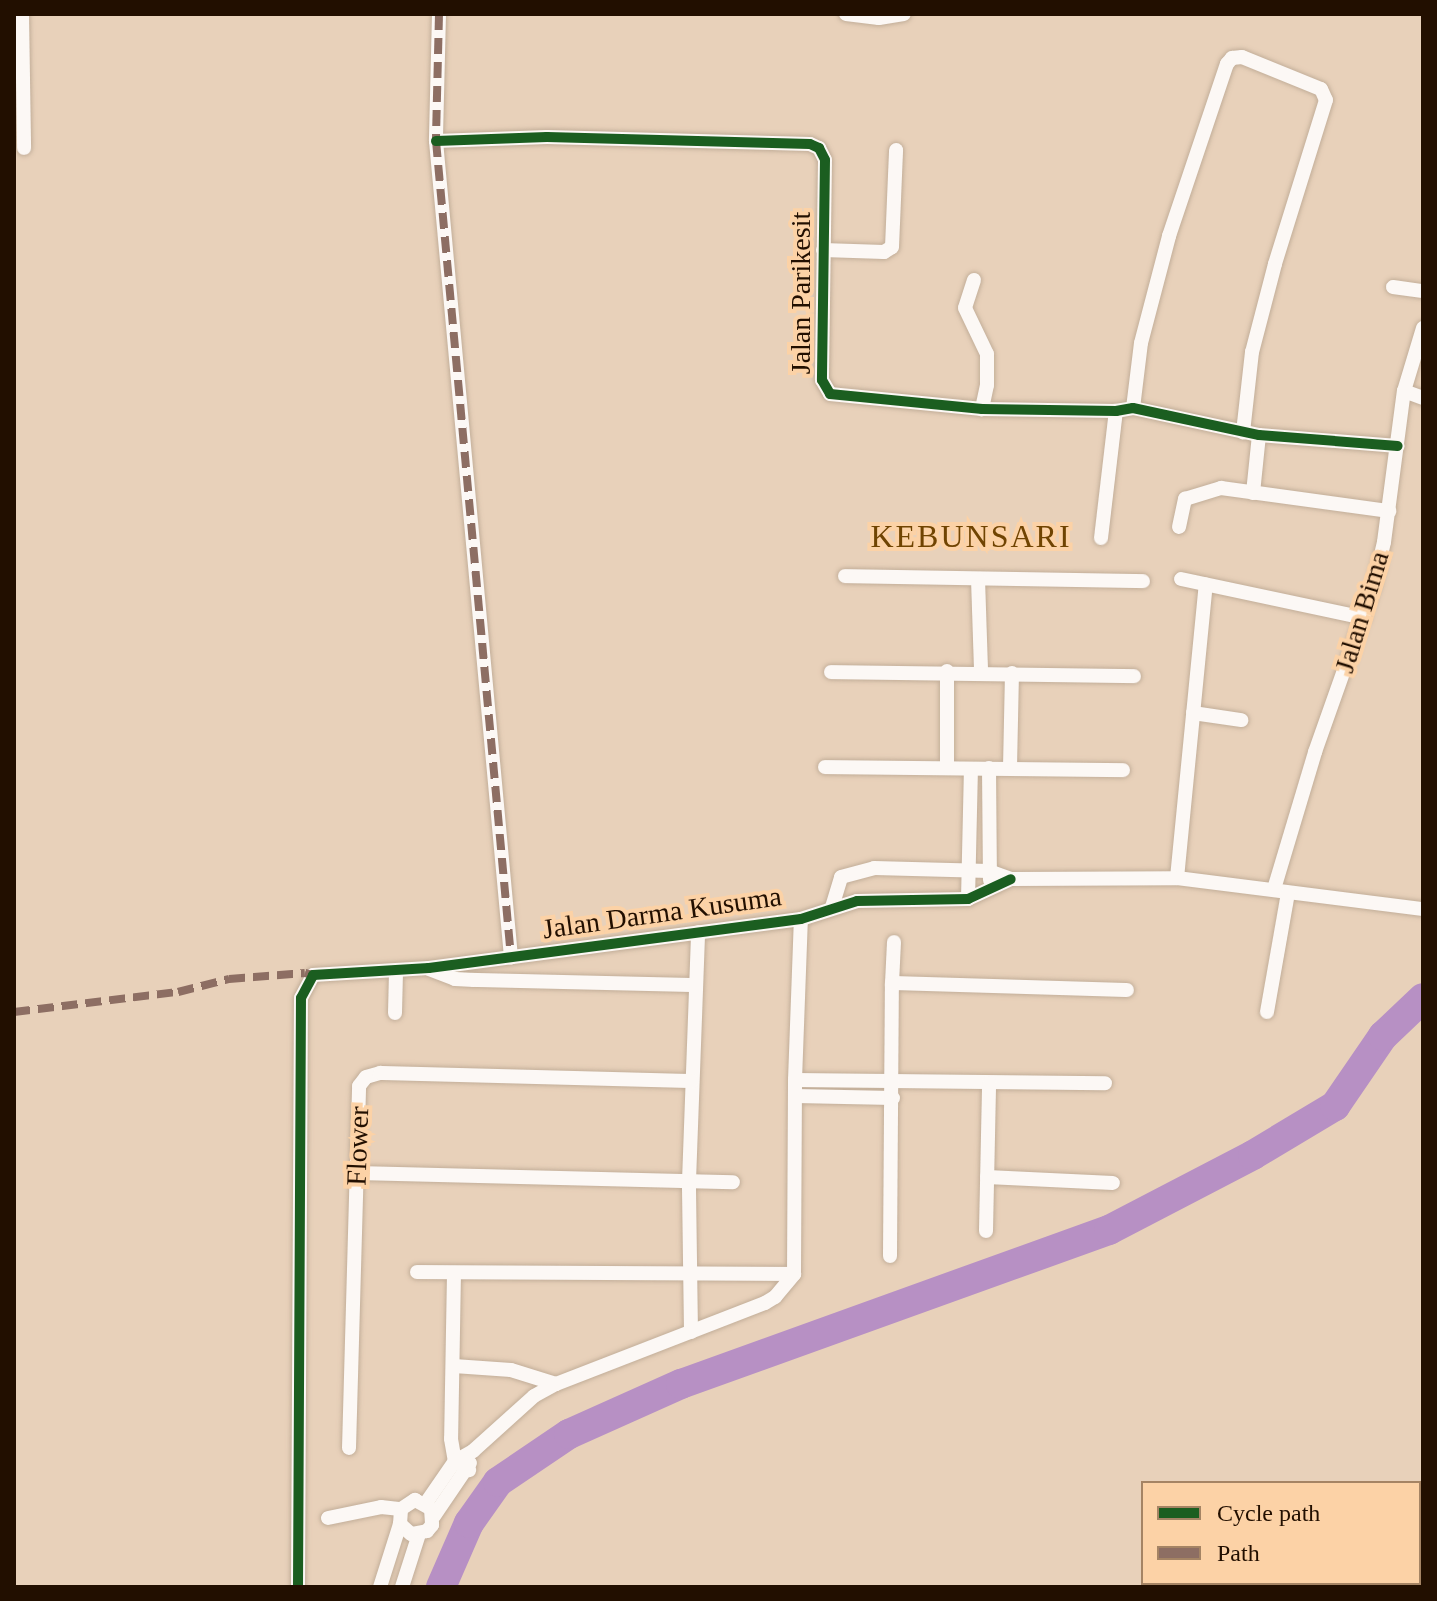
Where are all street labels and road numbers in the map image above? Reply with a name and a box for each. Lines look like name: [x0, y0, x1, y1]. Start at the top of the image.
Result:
street label: Jalan Parikesit: [784, 212, 818, 374]
street label: Jalan Bima: [1328, 547, 1396, 677]
street label: Jalan Darma Kusuma: [540, 880, 784, 946]
street label: Flower: [340, 1106, 376, 1186]

